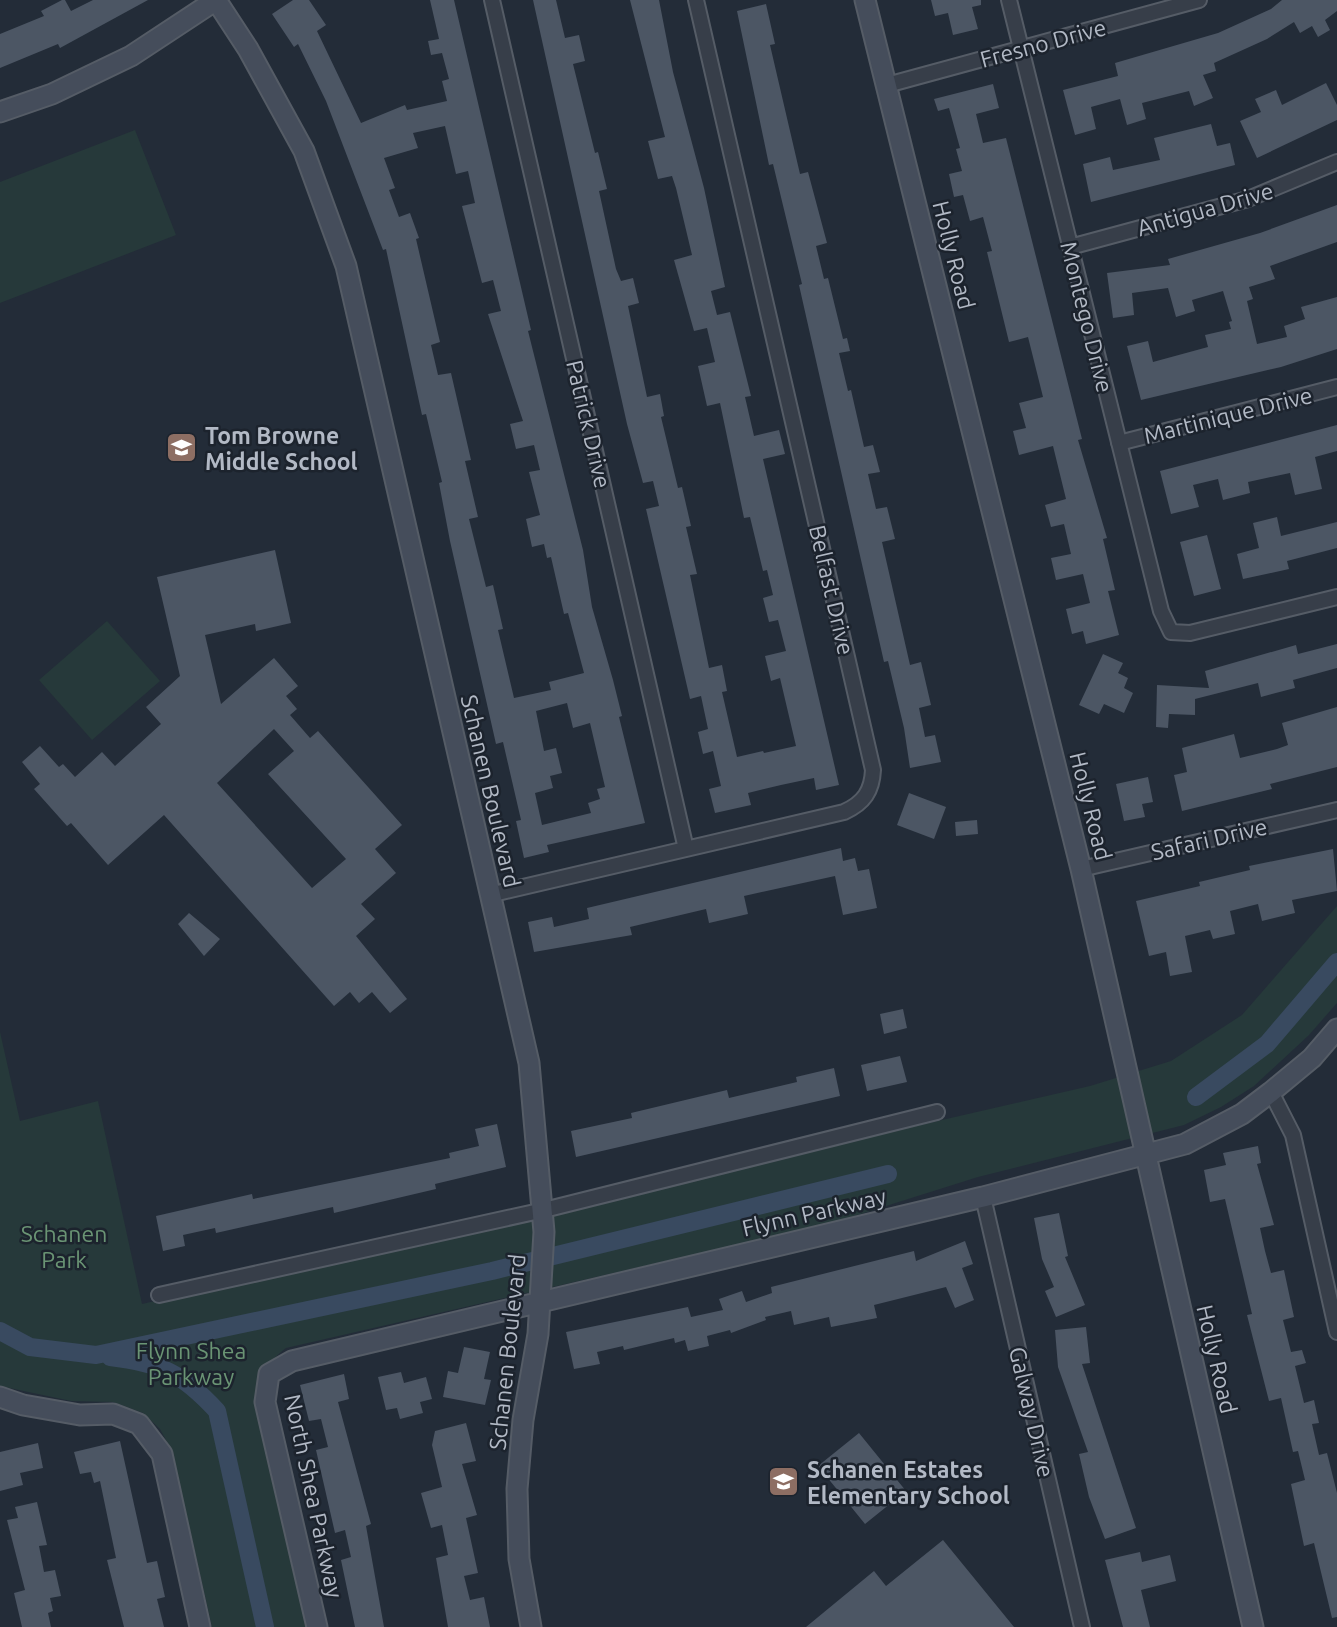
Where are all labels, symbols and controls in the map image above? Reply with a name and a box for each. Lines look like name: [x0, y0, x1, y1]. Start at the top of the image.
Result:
street label: Fresno Drive: [977, 14, 1109, 72]
street label: Antigua Drive: [1134, 178, 1276, 240]
street label: Holly Road: [928, 198, 980, 312]
street label: Montego Drive: [1056, 239, 1118, 395]
street label: Patrick Drive: [562, 358, 616, 490]
street label: Martinique Drive: [1141, 382, 1315, 448]
place label: Tom Browne Middle School: [205, 423, 358, 474]
school or university icon: Tom Browne Middle School: [165, 431, 199, 465]
street label: Belfast Drive: [805, 523, 859, 657]
street label: Schanen Boulevard: [457, 692, 525, 890]
street label: Holly Road: [1065, 749, 1117, 863]
street label: Safari Drive: [1149, 814, 1269, 864]
street label: Flynn Parkway: [739, 1183, 889, 1241]
park label: Schanen Park: [21, 1221, 107, 1272]
street label: Schanen Boulevard: [484, 1253, 530, 1451]
street label: Holly Road: [1192, 1302, 1242, 1416]
park label: Flynn Shea Parkway: [136, 1338, 246, 1389]
street label: Galway Drive: [1005, 1344, 1059, 1480]
street label: North Shea Parkway: [280, 1392, 348, 1600]
place label: Schanen Estates Elementary School: [807, 1457, 1010, 1508]
school or university icon: Schanen Estates Elementary School: [767, 1465, 801, 1499]

